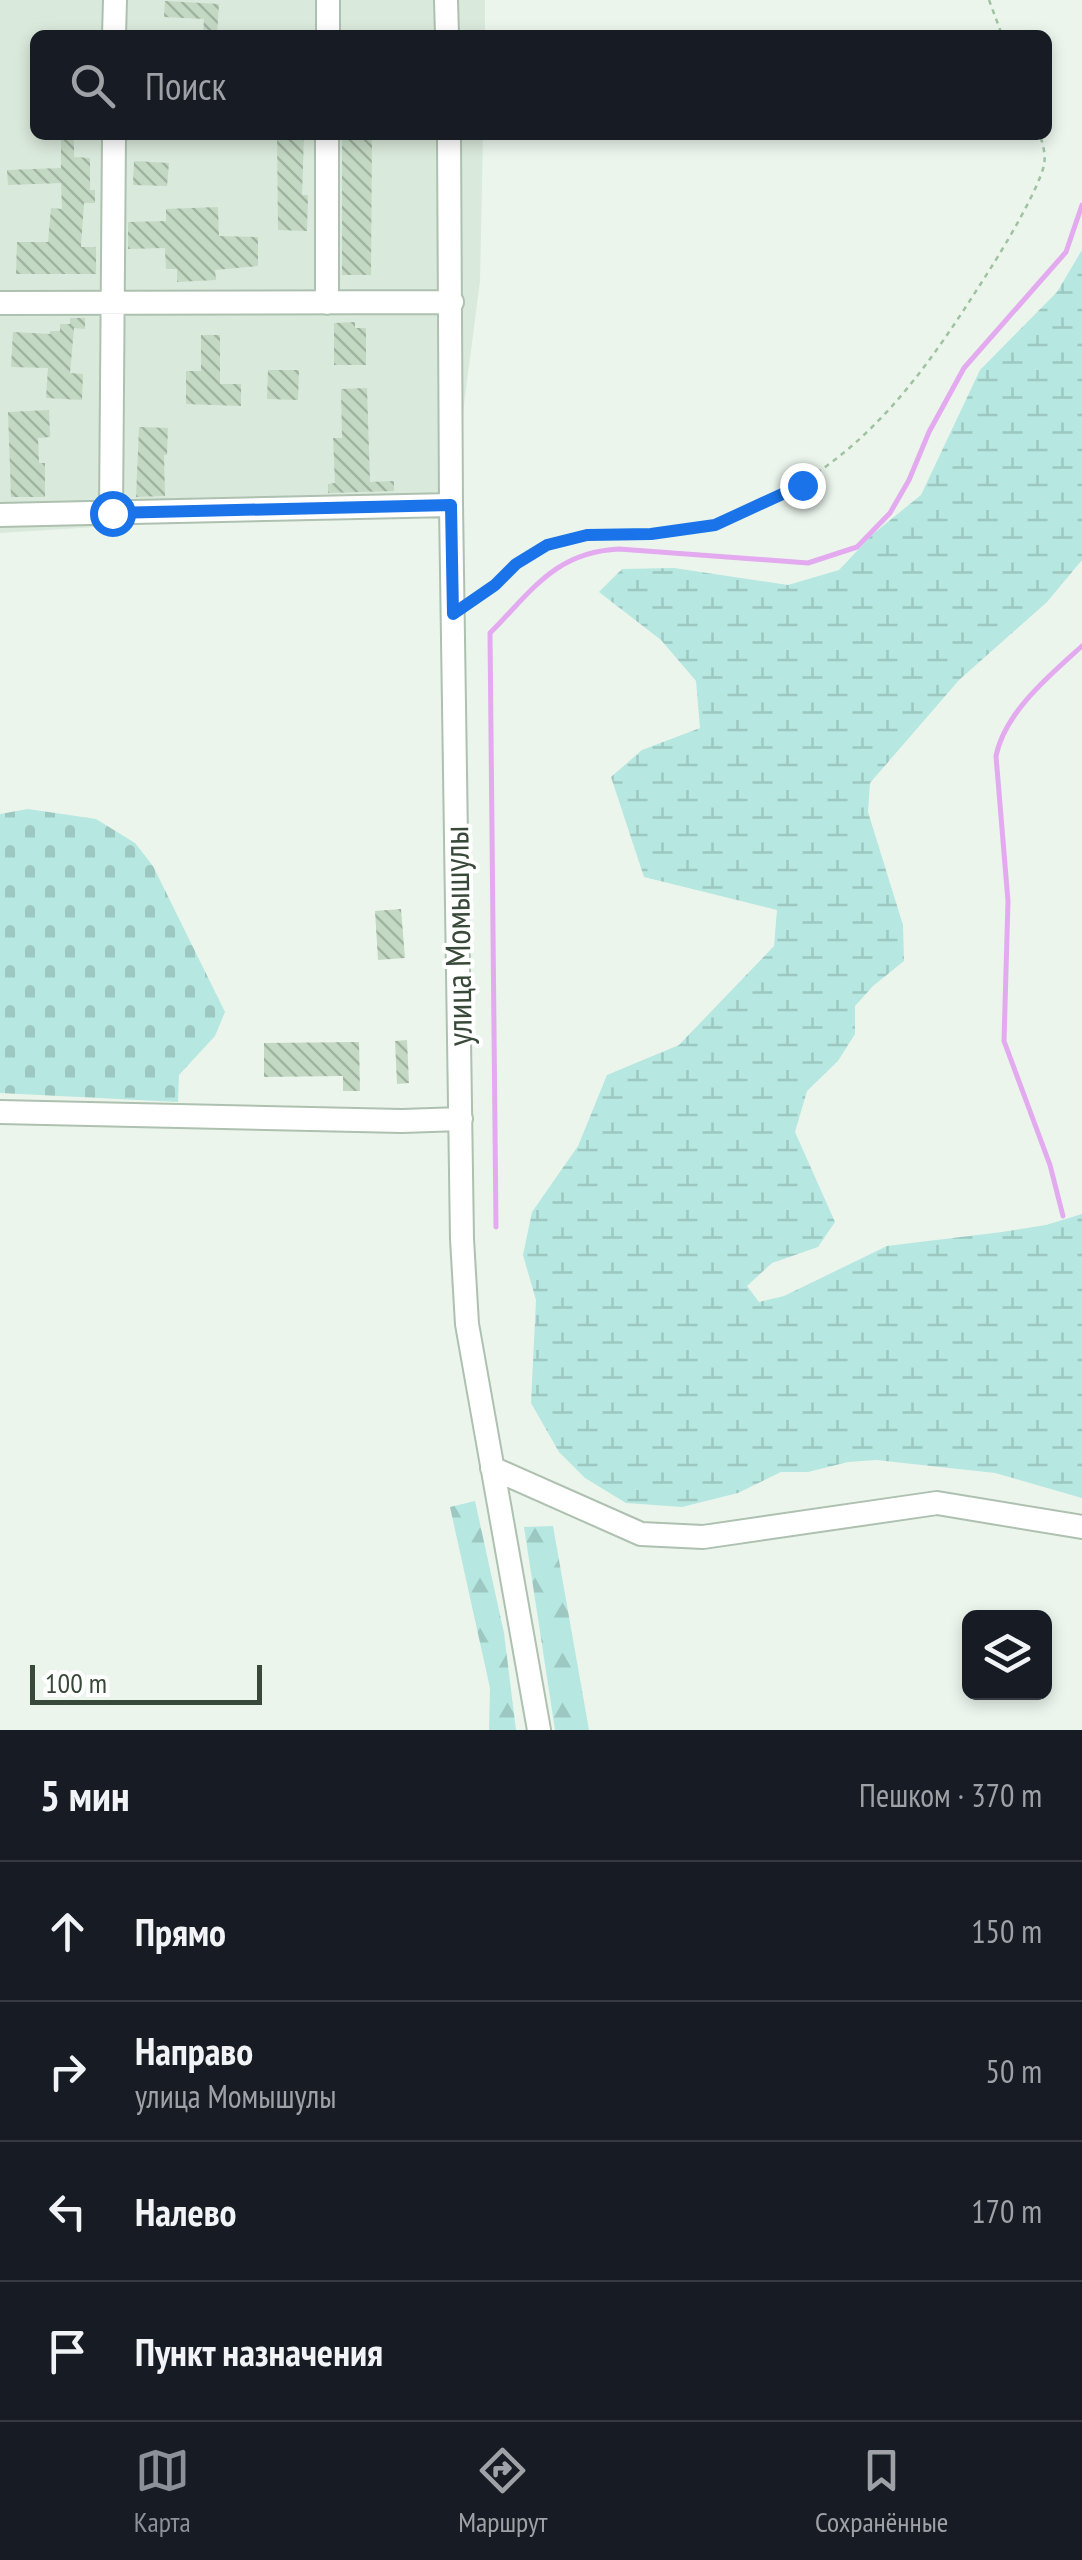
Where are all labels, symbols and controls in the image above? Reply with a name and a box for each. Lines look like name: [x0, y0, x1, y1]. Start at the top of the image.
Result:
search box: [30, 30, 1052, 140]
icon: search: [65, 58, 120, 113]
text: Поиск: [145, 61, 226, 110]
route end: [780, 463, 826, 509]
route start: [90, 491, 136, 537]
street label: улица Момышулы: [432, 825, 482, 1047]
map controls: [962, 1610, 1052, 1700]
button: layers: [962, 1610, 1052, 1700]
scale bar: [30, 1660, 262, 1704]
text: 100 m: [45, 1664, 107, 1701]
text: 5 мин: [40, 1768, 130, 1823]
text: Пешком · 370 m: [859, 1774, 1042, 1816]
icon: ahead: [40, 1904, 95, 1959]
text: Прямо: [135, 1907, 226, 1956]
text: 150 m: [971, 1910, 1042, 1952]
text: Направо: [135, 2026, 253, 2075]
icon: right: [40, 2044, 95, 2099]
text: 50 m: [986, 2050, 1042, 2092]
text: улица Момышулы: [135, 2075, 336, 2117]
icon: left: [40, 2184, 95, 2239]
text: Налево: [135, 2187, 236, 2236]
text: 170 m: [971, 2190, 1042, 2232]
icon: arrive: [40, 2324, 95, 2379]
text: Пункт назначения: [135, 2327, 383, 2376]
tab: Карта: [134, 2443, 191, 2540]
tab: Маршрут: [458, 2443, 548, 2540]
tab: Сохранённые: [815, 2443, 948, 2540]

